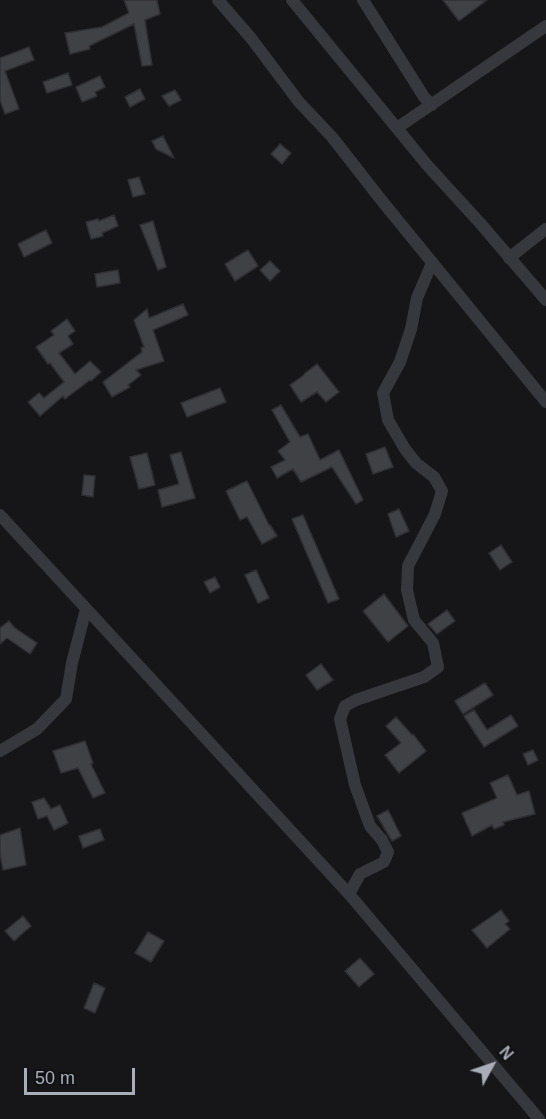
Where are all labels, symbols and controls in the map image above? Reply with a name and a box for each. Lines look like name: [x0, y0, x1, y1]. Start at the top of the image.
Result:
north arrow: [462, 1035, 522, 1095]
text: N: [496, 1043, 516, 1063]
scale bar: [27, 1056, 138, 1094]
text: 50 m: [35, 1068, 75, 1088]

